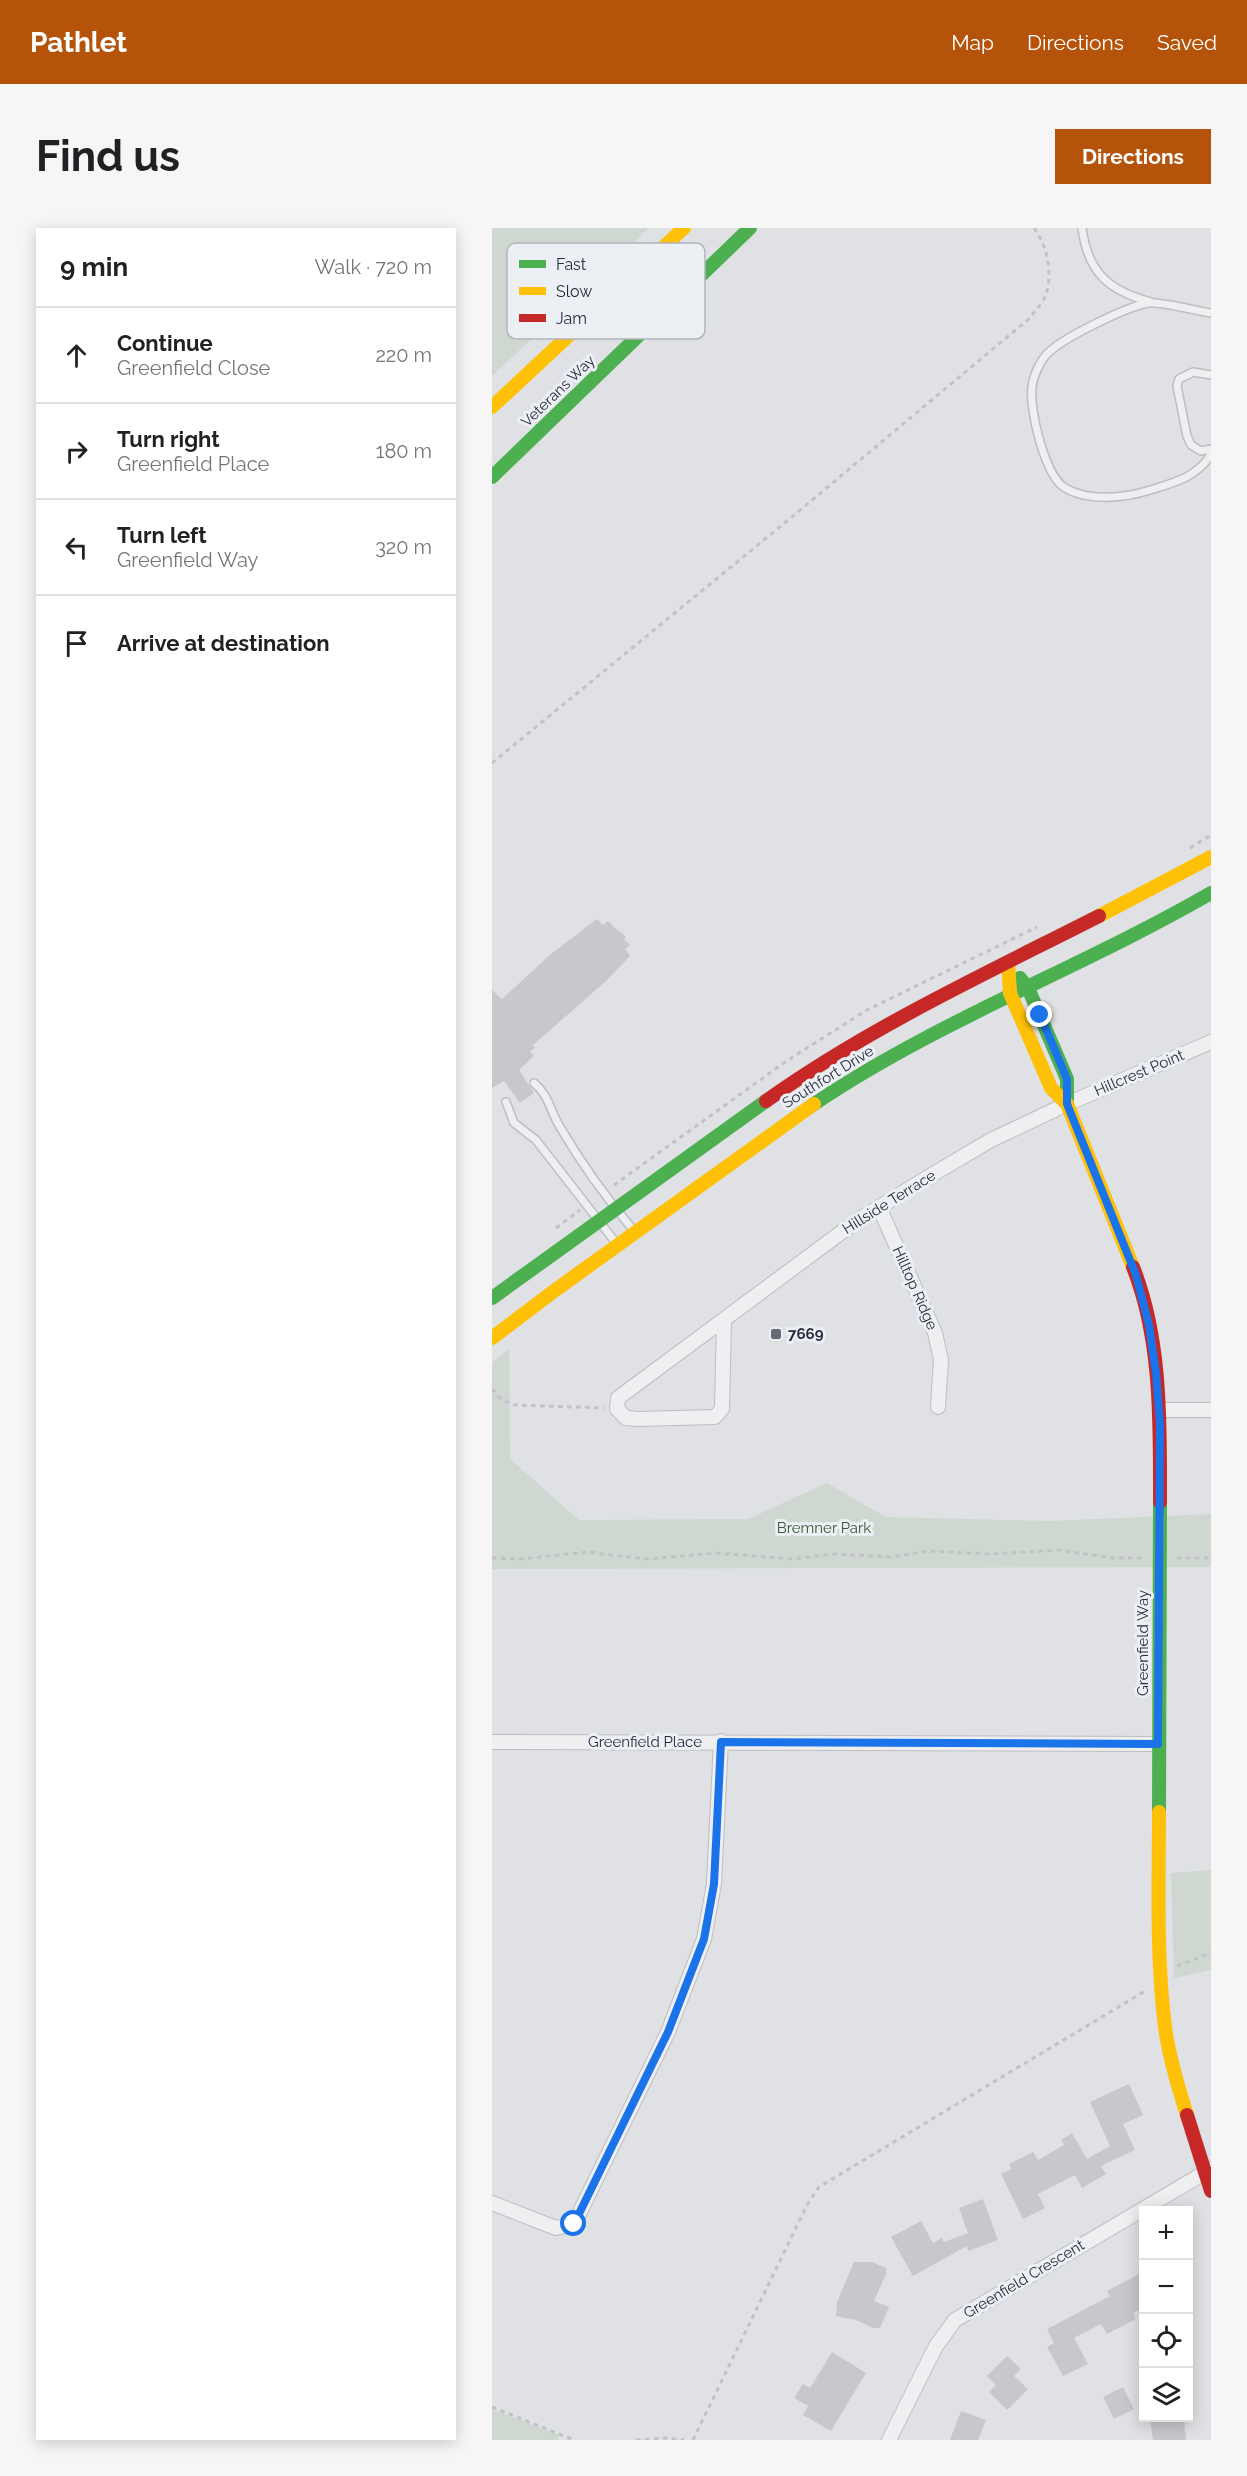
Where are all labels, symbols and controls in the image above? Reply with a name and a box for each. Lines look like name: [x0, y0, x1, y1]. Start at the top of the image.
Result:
text: Pathlet: [30, 26, 127, 59]
text: Map: [951, 30, 994, 55]
text: Directions: [1027, 30, 1124, 55]
text: Saved: [1157, 30, 1217, 55]
button: Directions: [1055, 129, 1211, 184]
text: Find us: [36, 132, 180, 181]
legend: [507, 243, 705, 339]
text: 9 min: [60, 252, 128, 282]
text: Walk · 720 m: [314, 255, 432, 279]
text: Fast: [556, 255, 587, 274]
text: Slow: [556, 282, 592, 301]
text: Jam: [556, 309, 587, 328]
text: Continue: [117, 330, 213, 356]
icon: ahead: [60, 339, 93, 372]
text: 220 m: [375, 343, 432, 367]
street label: Veterans Way: [517, 351, 599, 431]
text: Greenfield Close: [117, 356, 270, 380]
text: Turn right: [117, 426, 220, 452]
icon: right: [60, 435, 93, 468]
text: 180 m: [376, 439, 432, 463]
text: Greenfield Place: [117, 452, 269, 476]
text: Turn left: [117, 522, 207, 548]
icon: left: [60, 531, 93, 564]
text: 320 m: [375, 535, 432, 559]
text: Greenfield Way: [117, 548, 258, 572]
icon: arrive: [60, 627, 93, 660]
text: Arrive at destination: [117, 630, 330, 656]
route end: [1026, 1001, 1052, 1027]
street label: Southfort Drive: [779, 1042, 877, 1112]
street label: Hillcrest Point: [1091, 1046, 1187, 1100]
street label: Hillside Terrace: [839, 1166, 939, 1238]
street label: Hilltop Ridge: [889, 1243, 942, 1333]
place label: 7669: [788, 1325, 824, 1343]
marker: 7669: [769, 1327, 783, 1341]
park label: Bremner Park: [777, 1519, 871, 1537]
street label: Greenfield Way: [1134, 1590, 1152, 1696]
street label: Greenfield Place: [588, 1733, 702, 1751]
map controls: [1139, 2206, 1193, 2422]
button: +: [1139, 2206, 1193, 2260]
route start: [560, 2210, 586, 2236]
street label: Greenfield Crescent: [960, 2236, 1088, 2322]
button: −: [1139, 2260, 1193, 2314]
button: locate: [1139, 2314, 1193, 2368]
button: layers: [1139, 2368, 1193, 2422]

